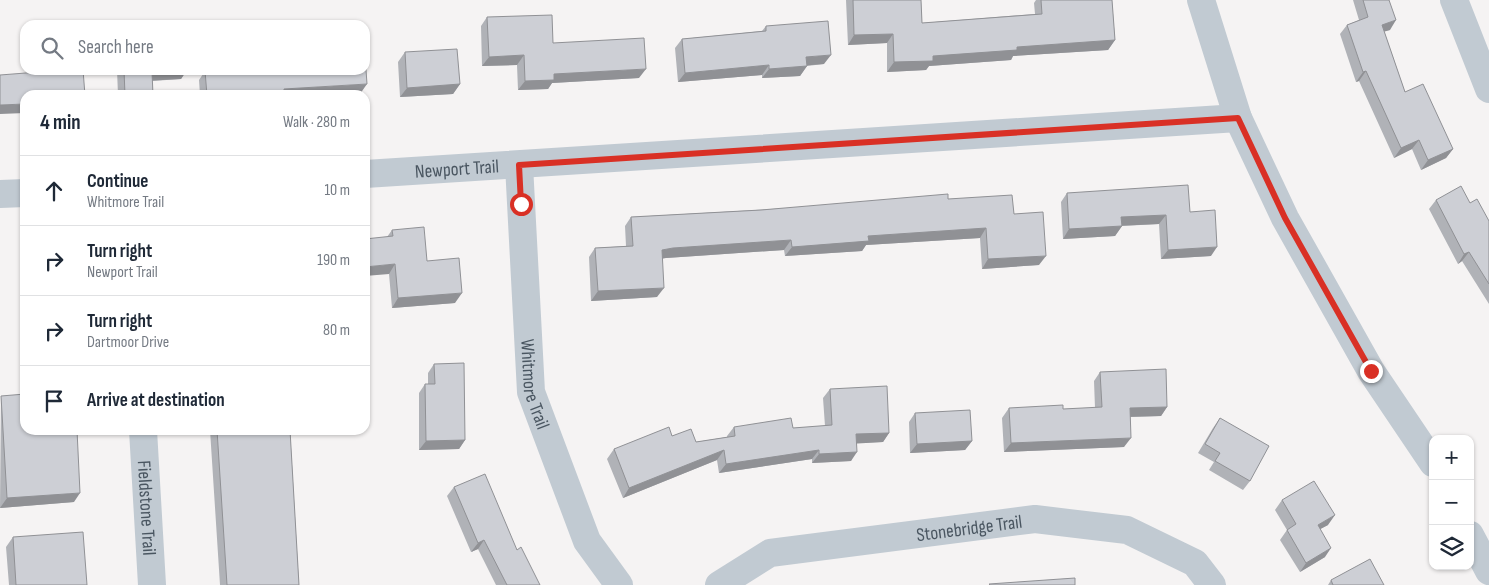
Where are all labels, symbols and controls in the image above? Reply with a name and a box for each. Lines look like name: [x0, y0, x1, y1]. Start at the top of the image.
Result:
search box: [20, 20, 370, 75]
icon: search: [38, 34, 66, 62]
text: Search here: [78, 36, 154, 59]
text: 4 min: [40, 110, 81, 135]
text: Walk · 280 m: [283, 113, 350, 132]
street label: Newport Trail: [414, 155, 500, 184]
text: Continue: [87, 170, 148, 193]
icon: ahead: [40, 177, 68, 205]
text: 10 m: [324, 181, 350, 200]
text: Whitmore Trail: [87, 193, 164, 212]
route start: [510, 193, 533, 216]
text: Turn right: [87, 240, 152, 263]
icon: right: [40, 247, 68, 275]
text: 190 m: [317, 251, 350, 270]
text: Newport Trail: [87, 263, 158, 282]
text: Turn right: [87, 310, 152, 333]
icon: right: [40, 317, 68, 345]
text: 80 m: [323, 321, 350, 340]
text: Dartmoor Drive: [87, 333, 169, 352]
street label: Whitmore Trail: [515, 338, 554, 433]
route end: [1360, 360, 1383, 383]
icon: arrive: [40, 387, 68, 415]
text: Arrive at destination: [87, 389, 225, 412]
map controls: [1429, 435, 1474, 570]
button: +: [1429, 435, 1474, 480]
street label: Fieldstone Trail: [132, 460, 160, 556]
button: −: [1429, 480, 1474, 525]
street label: Stonebridge Trail: [915, 511, 1024, 547]
button: layers: [1429, 525, 1474, 570]

